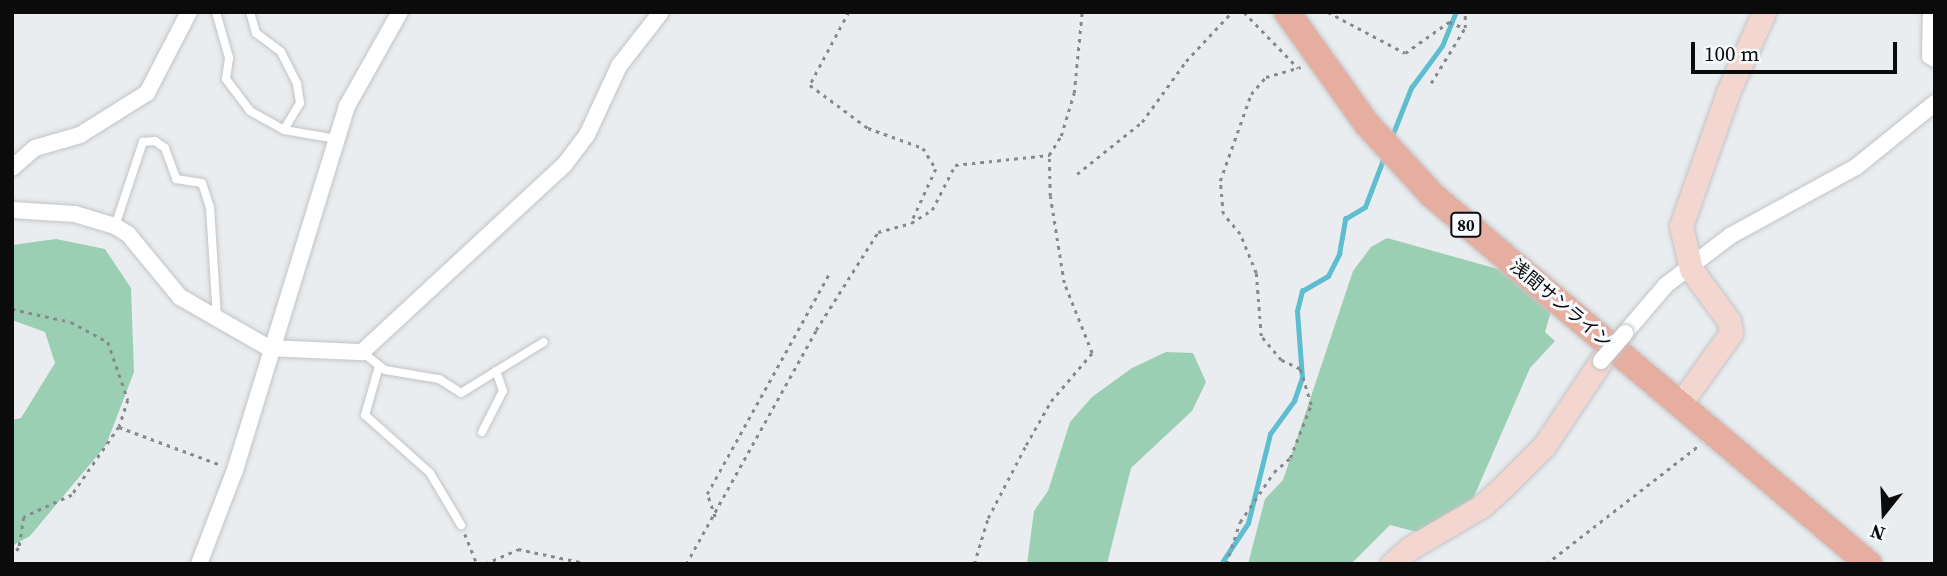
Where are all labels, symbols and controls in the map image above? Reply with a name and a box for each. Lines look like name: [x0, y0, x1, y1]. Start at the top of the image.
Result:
scale bar: [1695, 28, 1902, 72]
text: 100 m: [1704, 39, 1759, 68]
road number: 80: [1450, 213, 1482, 238]
street label: 浅間サンライン: [1506, 255, 1616, 353]
north arrow: [1849, 478, 1919, 548]
text: N: [1867, 518, 1888, 547]

